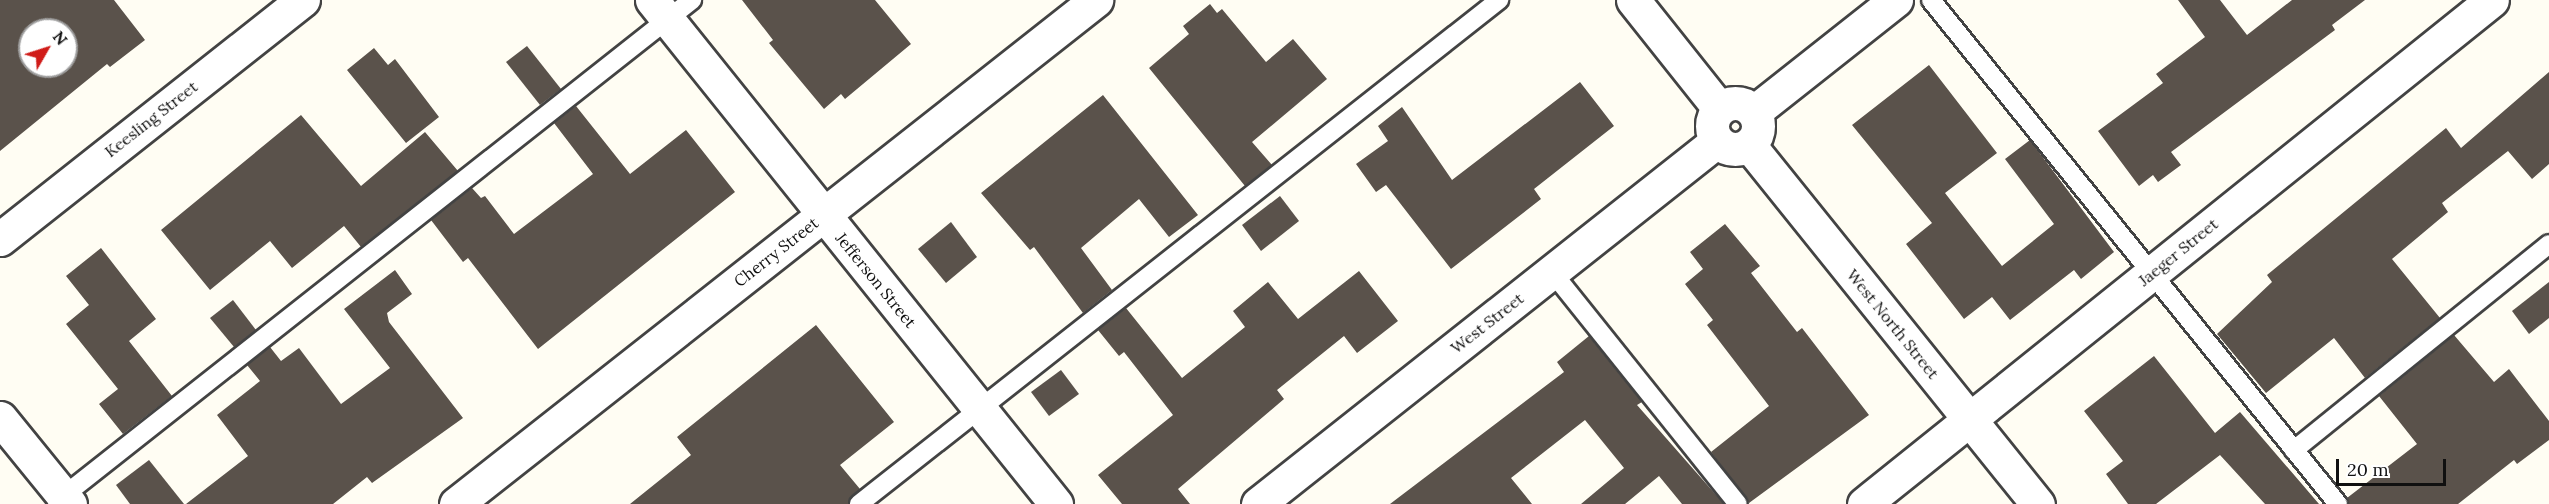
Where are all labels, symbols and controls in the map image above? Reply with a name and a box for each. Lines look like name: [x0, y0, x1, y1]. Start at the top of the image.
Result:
north arrow: [18, 18, 78, 78]
text: N: [49, 27, 72, 49]
street label: Keesling Street: [101, 77, 201, 161]
street label: Cherry Street: [730, 213, 822, 291]
street label: Jaeger Street: [2134, 214, 2222, 290]
street label: Jefferson Street: [832, 229, 920, 331]
street label: West North Street: [1843, 265, 1943, 383]
street label: West Street: [1447, 289, 1527, 357]
scale bar: [2339, 447, 2448, 485]
text: 20 m: [2347, 458, 2389, 481]

